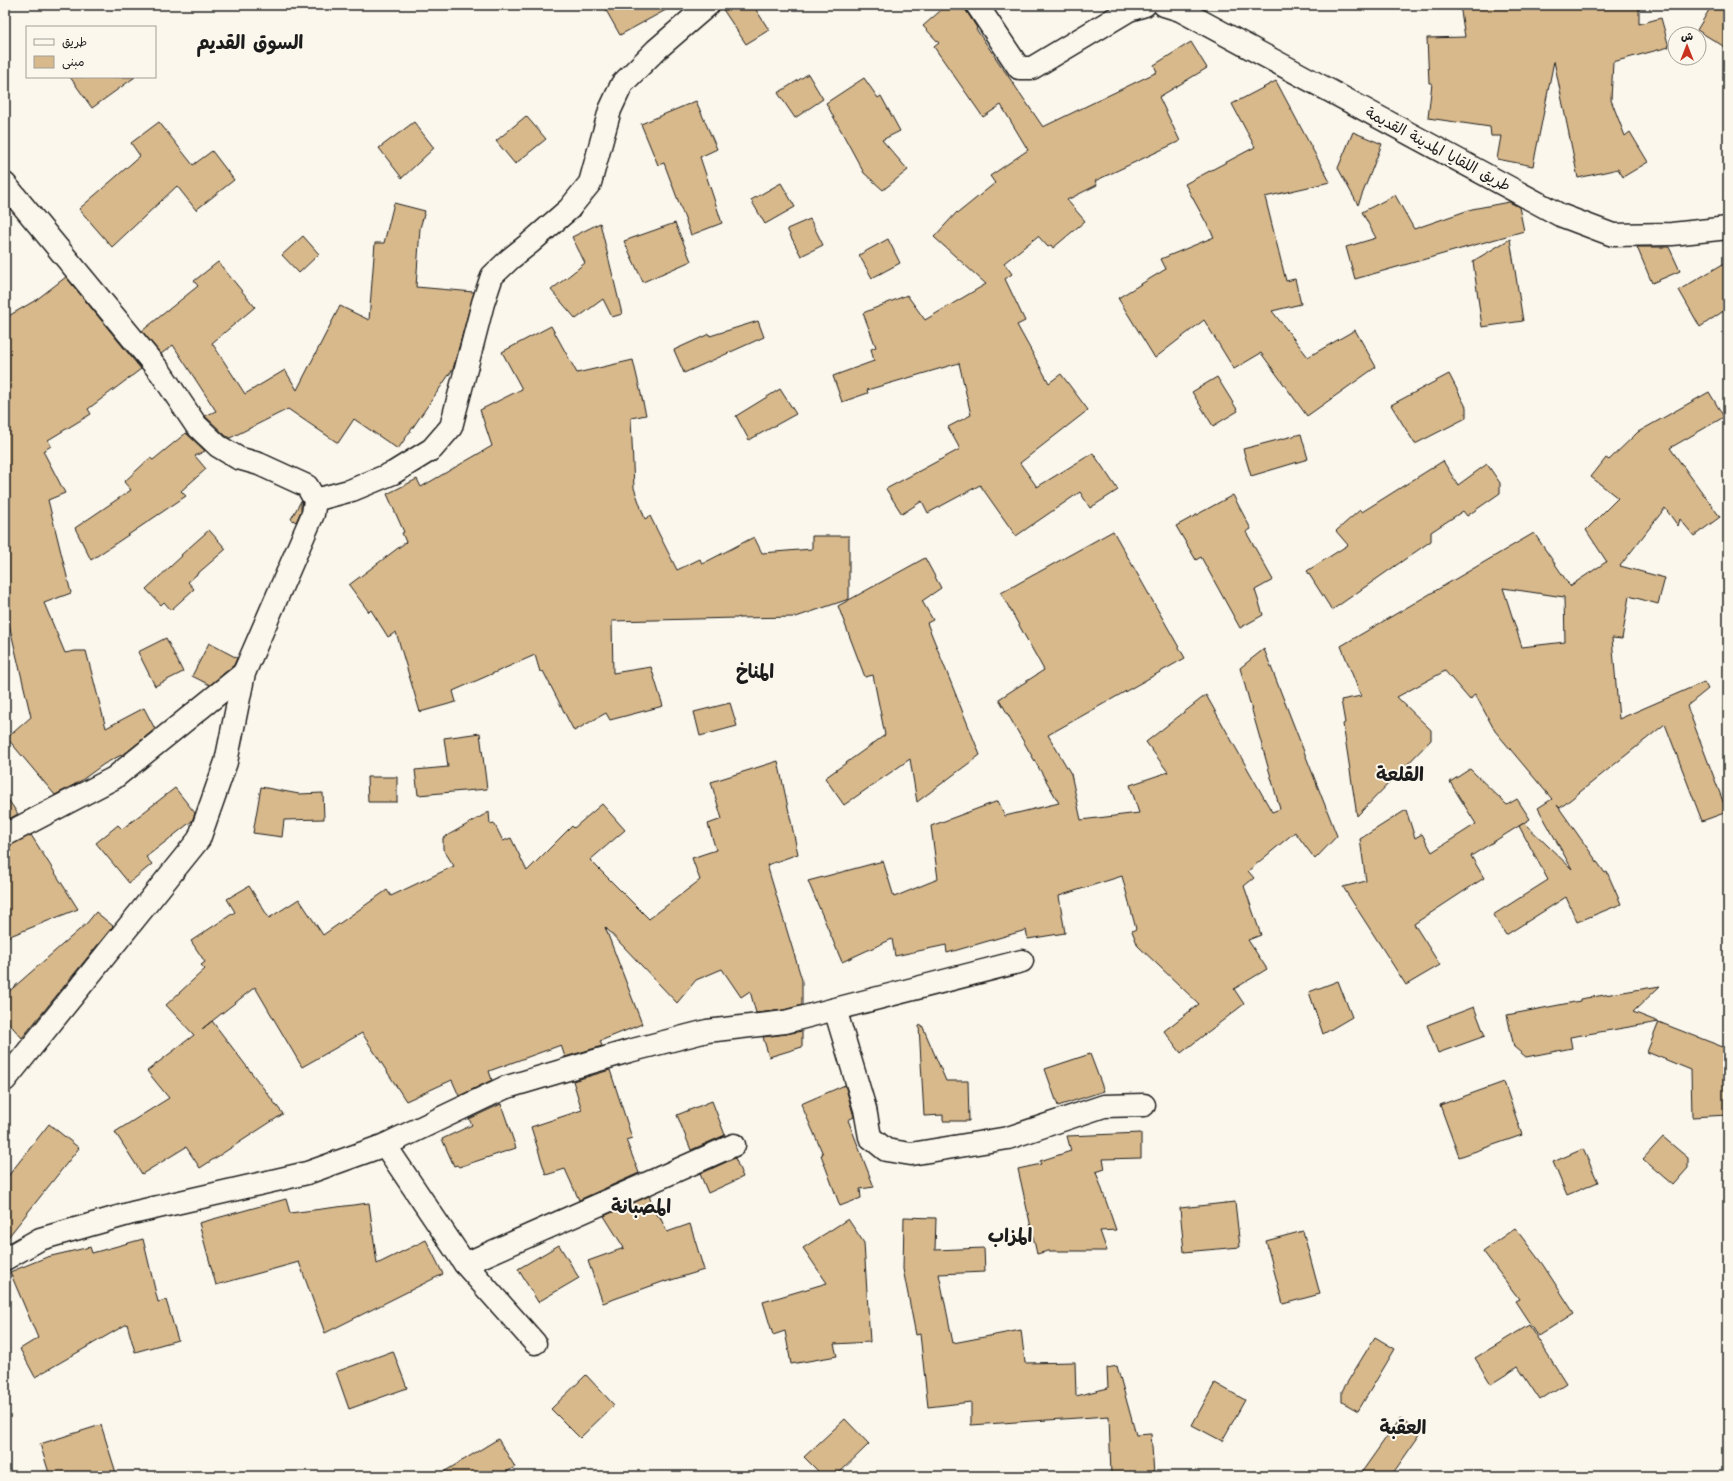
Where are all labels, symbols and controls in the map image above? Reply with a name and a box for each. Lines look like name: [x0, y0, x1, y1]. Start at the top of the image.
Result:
legend: [26, 26, 156, 78]
north arrow: [1667, 26, 1707, 66]
text: ش: [1681, 29, 1693, 44]
district label: السوق القديم: [197, 30, 304, 57]
text: طريق: [62, 34, 87, 51]
text: مبنى: [62, 54, 85, 71]
street label: طريق اللقايا المدينة القديمة: [1361, 102, 1514, 197]
district label: المناخ: [736, 659, 774, 686]
district label: القلعة: [1376, 762, 1424, 789]
district label: المصبانة: [611, 1194, 671, 1221]
district label: المزاب: [988, 1223, 1032, 1250]
district label: العقبة: [1380, 1415, 1427, 1442]

